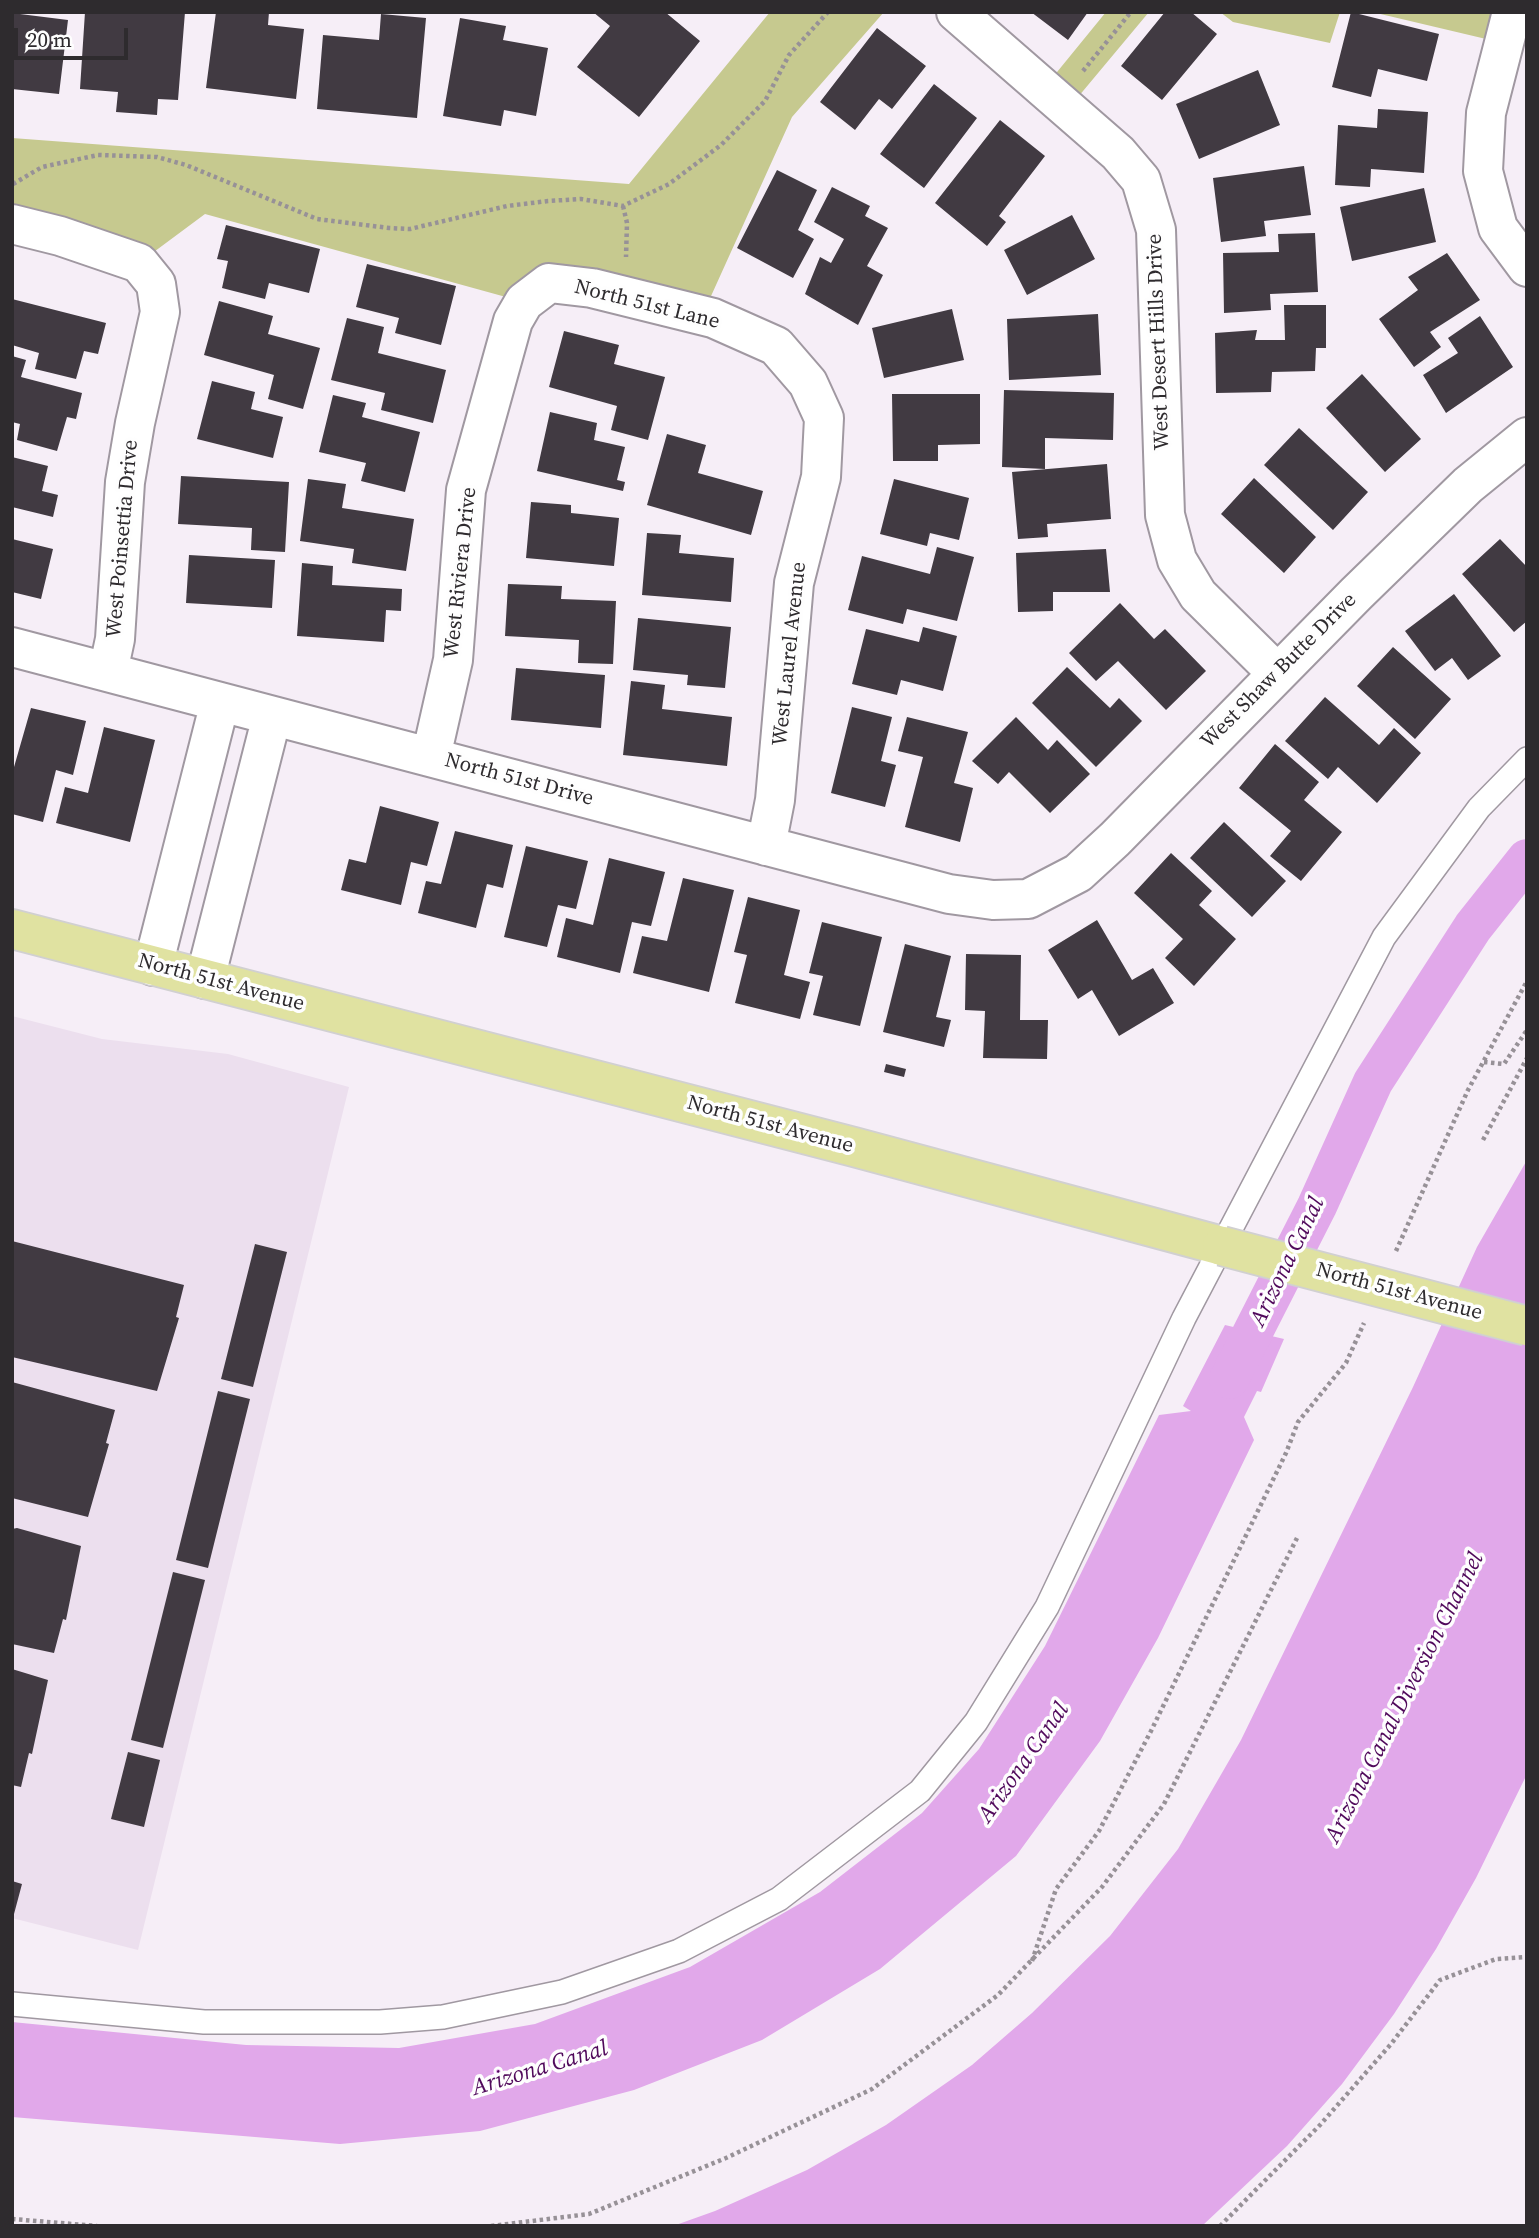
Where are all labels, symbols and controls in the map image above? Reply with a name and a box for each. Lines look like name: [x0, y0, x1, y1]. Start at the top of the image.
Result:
scale bar: [18, 14, 131, 58]
text: 20 m: [27, 25, 72, 54]
street label: West Desert Hills Drive: [1143, 233, 1175, 451]
street label: North 51st Lane: [572, 275, 722, 335]
street label: West Poinsettia Drive: [102, 439, 144, 639]
street label: West Riviera Drive: [439, 486, 483, 660]
street label: West Laurel Avenue: [768, 561, 812, 747]
street label: West Shaw Butte Drive: [1196, 588, 1362, 754]
street label: North 51st Drive: [442, 748, 596, 812]
street label: North 51st Avenue: [135, 949, 307, 1017]
street label: North 51st Avenue: [684, 1091, 856, 1159]
water label: Arizona Canal: [1245, 1193, 1331, 1331]
street label: North 51st Avenue: [1313, 1258, 1485, 1326]
water label: Arizona Canal Diversion Channel: [1320, 1548, 1490, 1848]
water label: Arizona Canal: [972, 1698, 1076, 1828]
water label: Arizona Canal: [469, 2035, 611, 2103]

